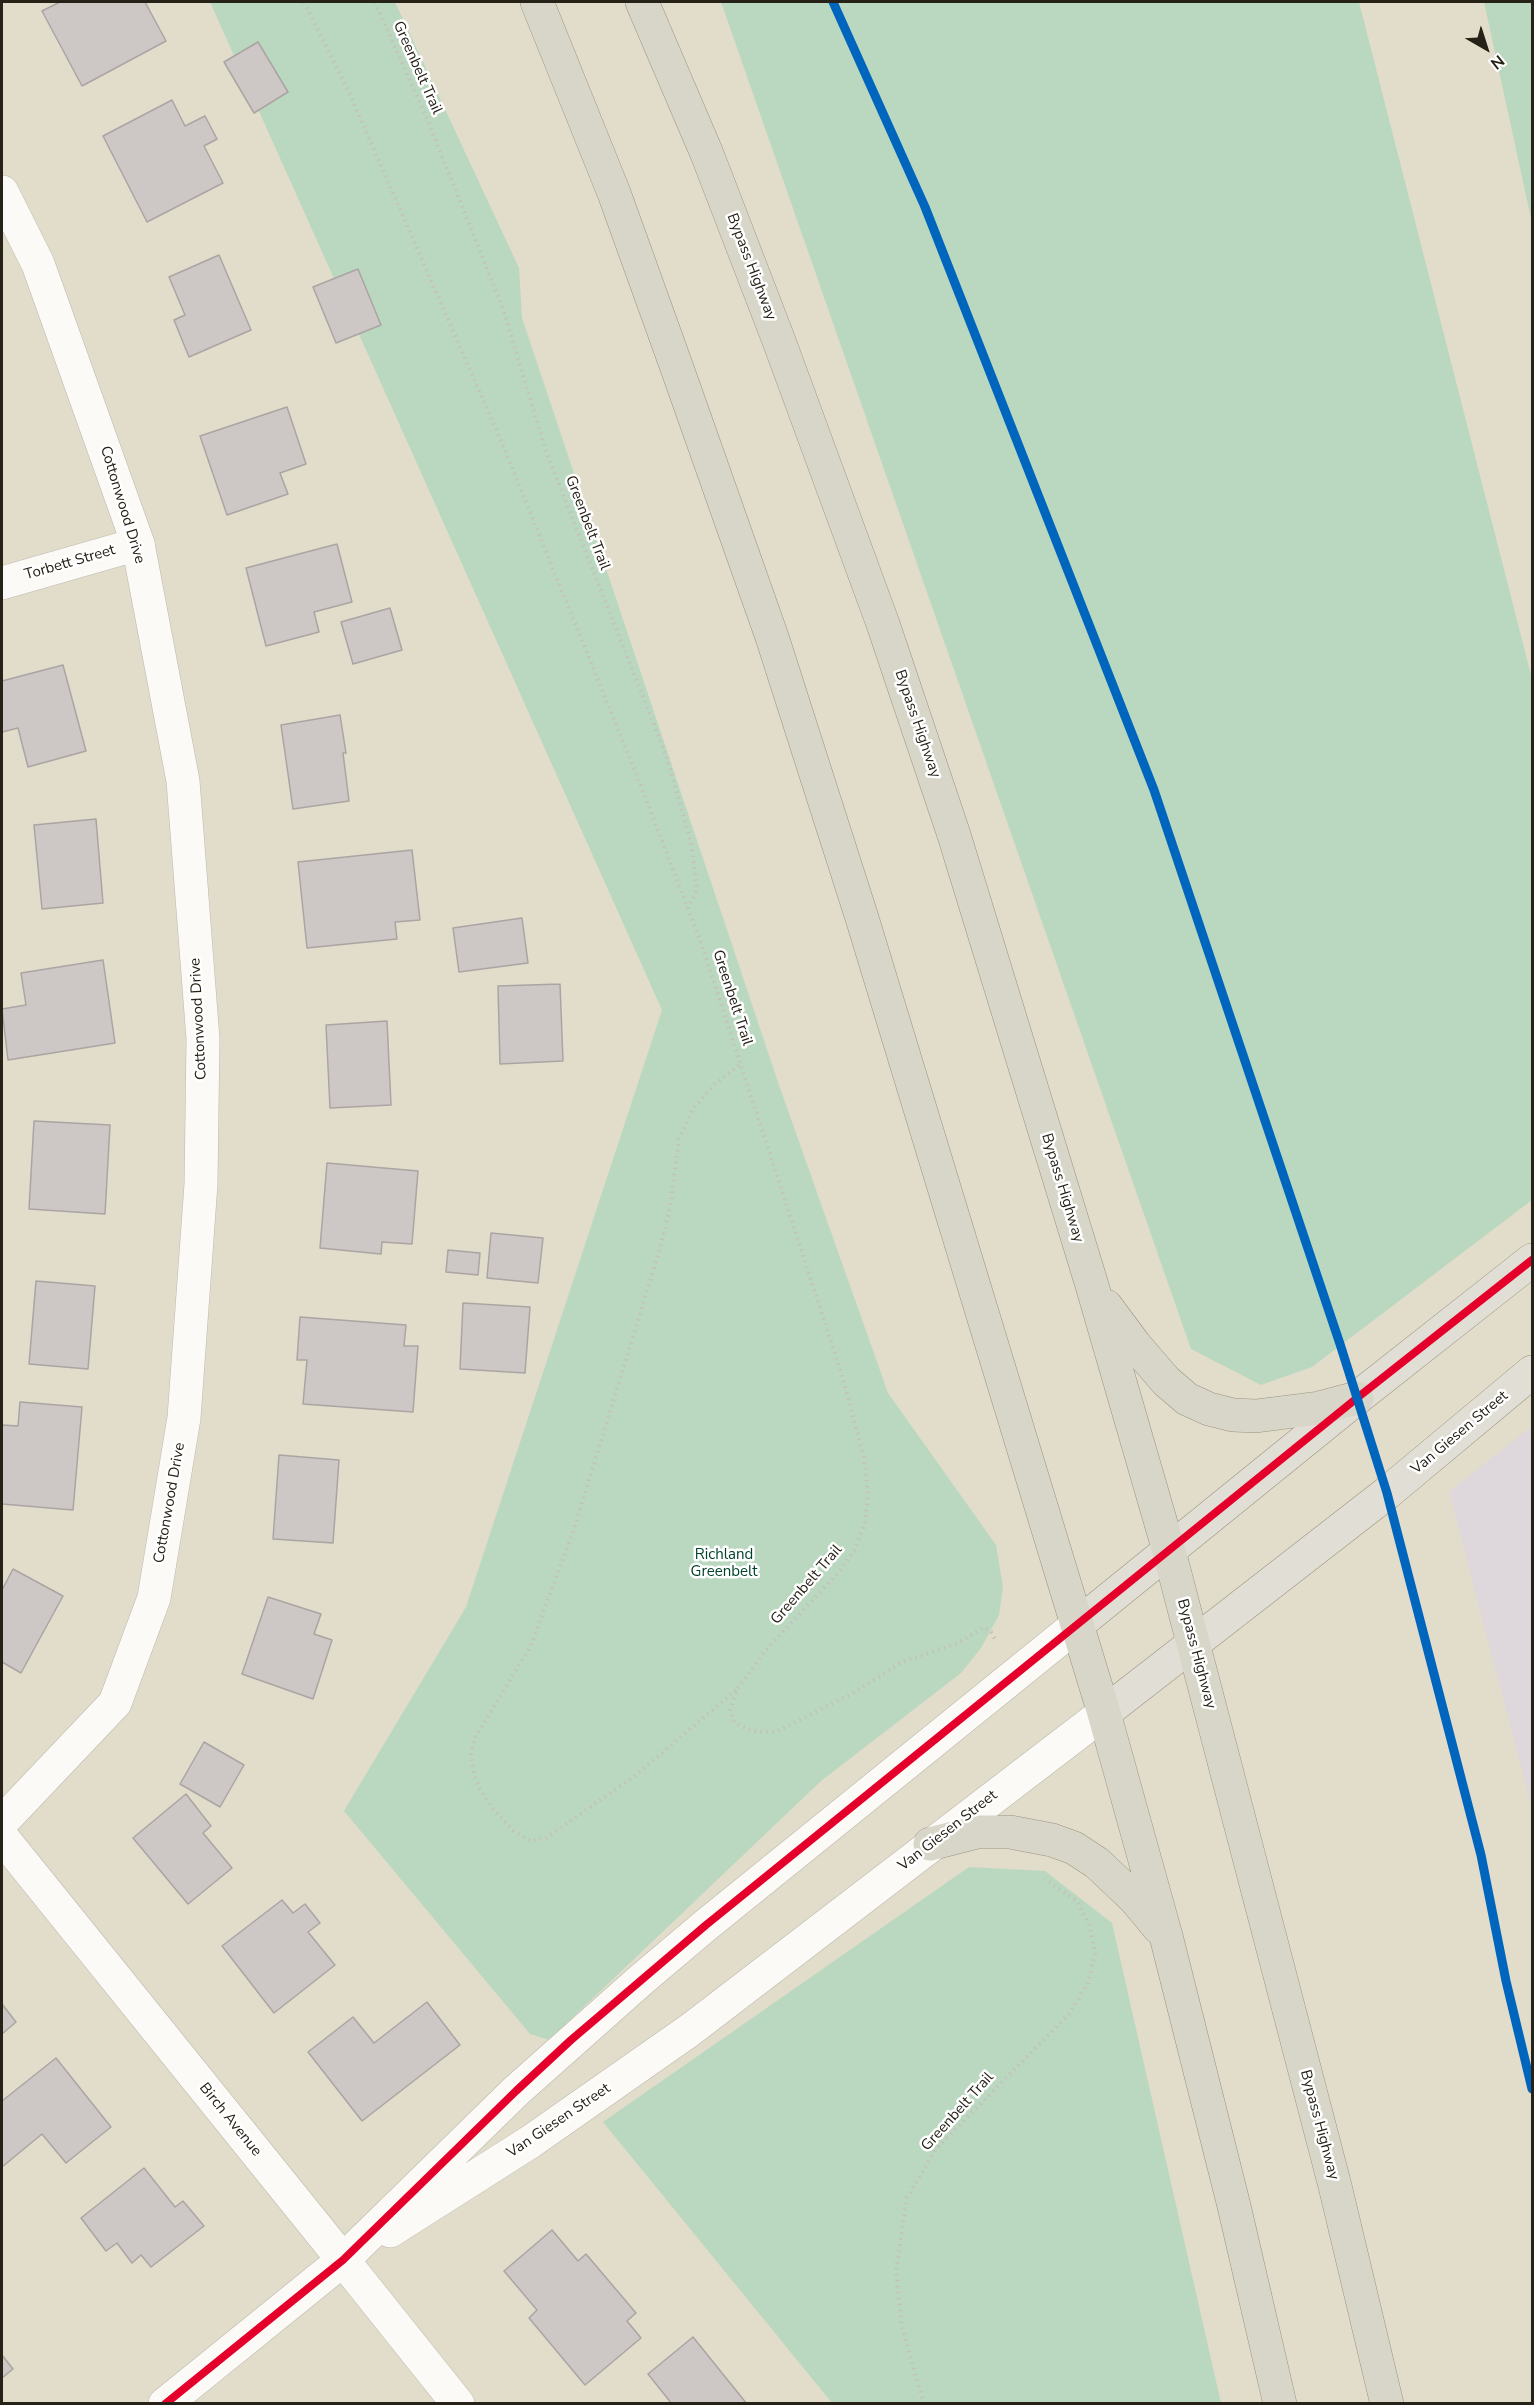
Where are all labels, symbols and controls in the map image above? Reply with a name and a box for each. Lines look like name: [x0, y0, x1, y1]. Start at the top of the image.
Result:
north arrow: [1456, 18, 1516, 78]
street label: Greenbelt Trail: [388, 19, 446, 117]
text: N: [1486, 50, 1509, 74]
street label: Bypass Highway: [722, 211, 780, 323]
street label: Cottonwood Drive: [96, 444, 148, 566]
street label: Greenbelt Trail: [561, 473, 613, 573]
street label: Torbett Street: [23, 541, 117, 585]
street label: Bypass Highway: [890, 668, 944, 780]
street label: Greenbelt Trail: [708, 948, 756, 1048]
street label: Cottonwood Drive: [187, 958, 211, 1080]
street label: Bypass Highway: [1037, 1131, 1087, 1245]
street label: Van Giesen Street: [1408, 1387, 1512, 1479]
street label: Cottonwood Drive: [151, 1441, 189, 1565]
street label: Greenbelt Trail: [767, 1541, 847, 1629]
park label: Richland Greenbelt: [691, 1546, 757, 1581]
street label: Bypass Highway: [1173, 1597, 1219, 1711]
street label: Van Giesen Street: [895, 1787, 1001, 1875]
street label: Bypass Highway: [1296, 2068, 1342, 2182]
street label: Greenbelt Trail: [918, 2069, 998, 2155]
street label: Birch Avenue: [195, 2080, 265, 2160]
street label: Van Giesen Street: [504, 2080, 614, 2162]

